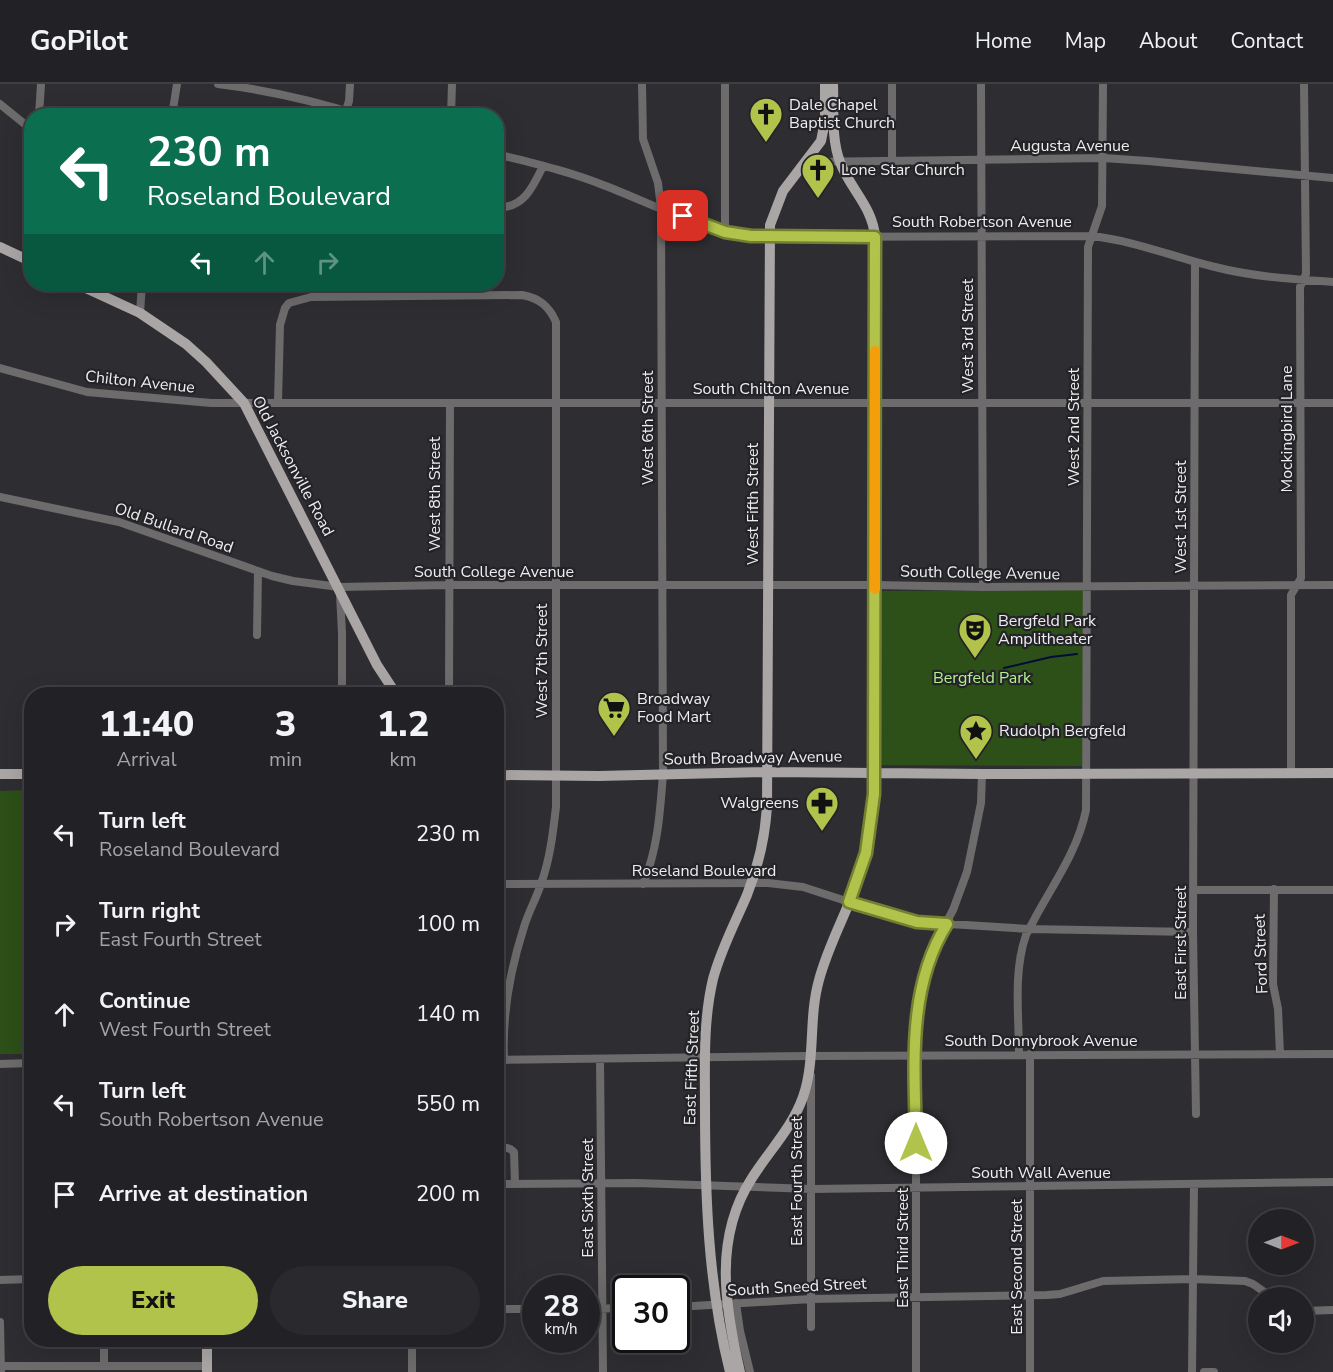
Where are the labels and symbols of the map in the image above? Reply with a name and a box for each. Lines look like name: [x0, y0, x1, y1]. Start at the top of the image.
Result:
place label: Dale Chapel Baptist Church: [789, 94, 895, 134]
church icon: Dale Chapel Baptist Church: [748, 96, 784, 143]
street label: Augusta Avenue: [1010, 135, 1130, 157]
church icon: Lone Star Church: [800, 152, 836, 199]
place label: Lone Star Church: [841, 159, 965, 181]
pin: [657, 190, 708, 241]
street label: South Robertson Avenue: [892, 211, 1072, 233]
street label: West 3rd Street: [957, 278, 979, 393]
street label: Chilton Avenue: [84, 365, 196, 399]
street label: Mockingbird Lane: [1276, 365, 1298, 493]
street label: West 2nd Street: [1063, 367, 1085, 486]
street label: West 6th Street: [637, 370, 659, 485]
street label: South Chilton Avenue: [693, 378, 849, 400]
street label: Old Jacksonville Road: [247, 392, 339, 540]
street label: West 8th Street: [424, 436, 446, 551]
street label: West Fifth Street: [742, 442, 764, 565]
street label: West 1st Street: [1170, 460, 1192, 574]
street label: Old Bullard Road: [112, 497, 236, 559]
street label: South College Avenue: [414, 561, 574, 583]
street label: South College Avenue: [900, 561, 1060, 585]
street label: West 7th Street: [531, 603, 553, 718]
place label: Bergfeld Park Amplitheater: [998, 610, 1097, 650]
theatre icon: Bergfeld Park Amplitheater: [957, 612, 993, 659]
park label: Bergfeld Park: [933, 667, 1032, 689]
place label: Broadway Food Mart: [637, 688, 711, 728]
supermarket icon: Broadway Food Mart: [596, 690, 632, 737]
place icon: Rudolph Bergfeld: [958, 713, 994, 760]
place label: Rudolph Bergfeld: [999, 720, 1126, 742]
street label: South Broadway Avenue: [664, 745, 842, 771]
pharmacy icon: Walgreens: [804, 785, 840, 832]
place label: Walgreens: [720, 792, 799, 814]
street label: Roseland Boulevard: [632, 860, 776, 882]
street label: East First Street: [1170, 886, 1192, 1000]
street label: Ford Street: [1249, 913, 1273, 994]
street label: East Fifth Street: [679, 1010, 705, 1126]
street label: South Donnybrook Avenue: [945, 1030, 1137, 1052]
position arrow: [884, 1111, 948, 1175]
street label: East Fourth Street: [786, 1116, 808, 1246]
street label: East Sixth Street: [577, 1138, 599, 1258]
street label: South Wall Avenue: [971, 1162, 1111, 1184]
street label: East Third Street: [892, 1188, 914, 1308]
street label: East Second Street: [1006, 1199, 1028, 1335]
north arrow: [1248, 1209, 1314, 1275]
street label: South Sneed Street: [727, 1272, 868, 1302]
speed limit sign: 30: [612, 1275, 690, 1353]

